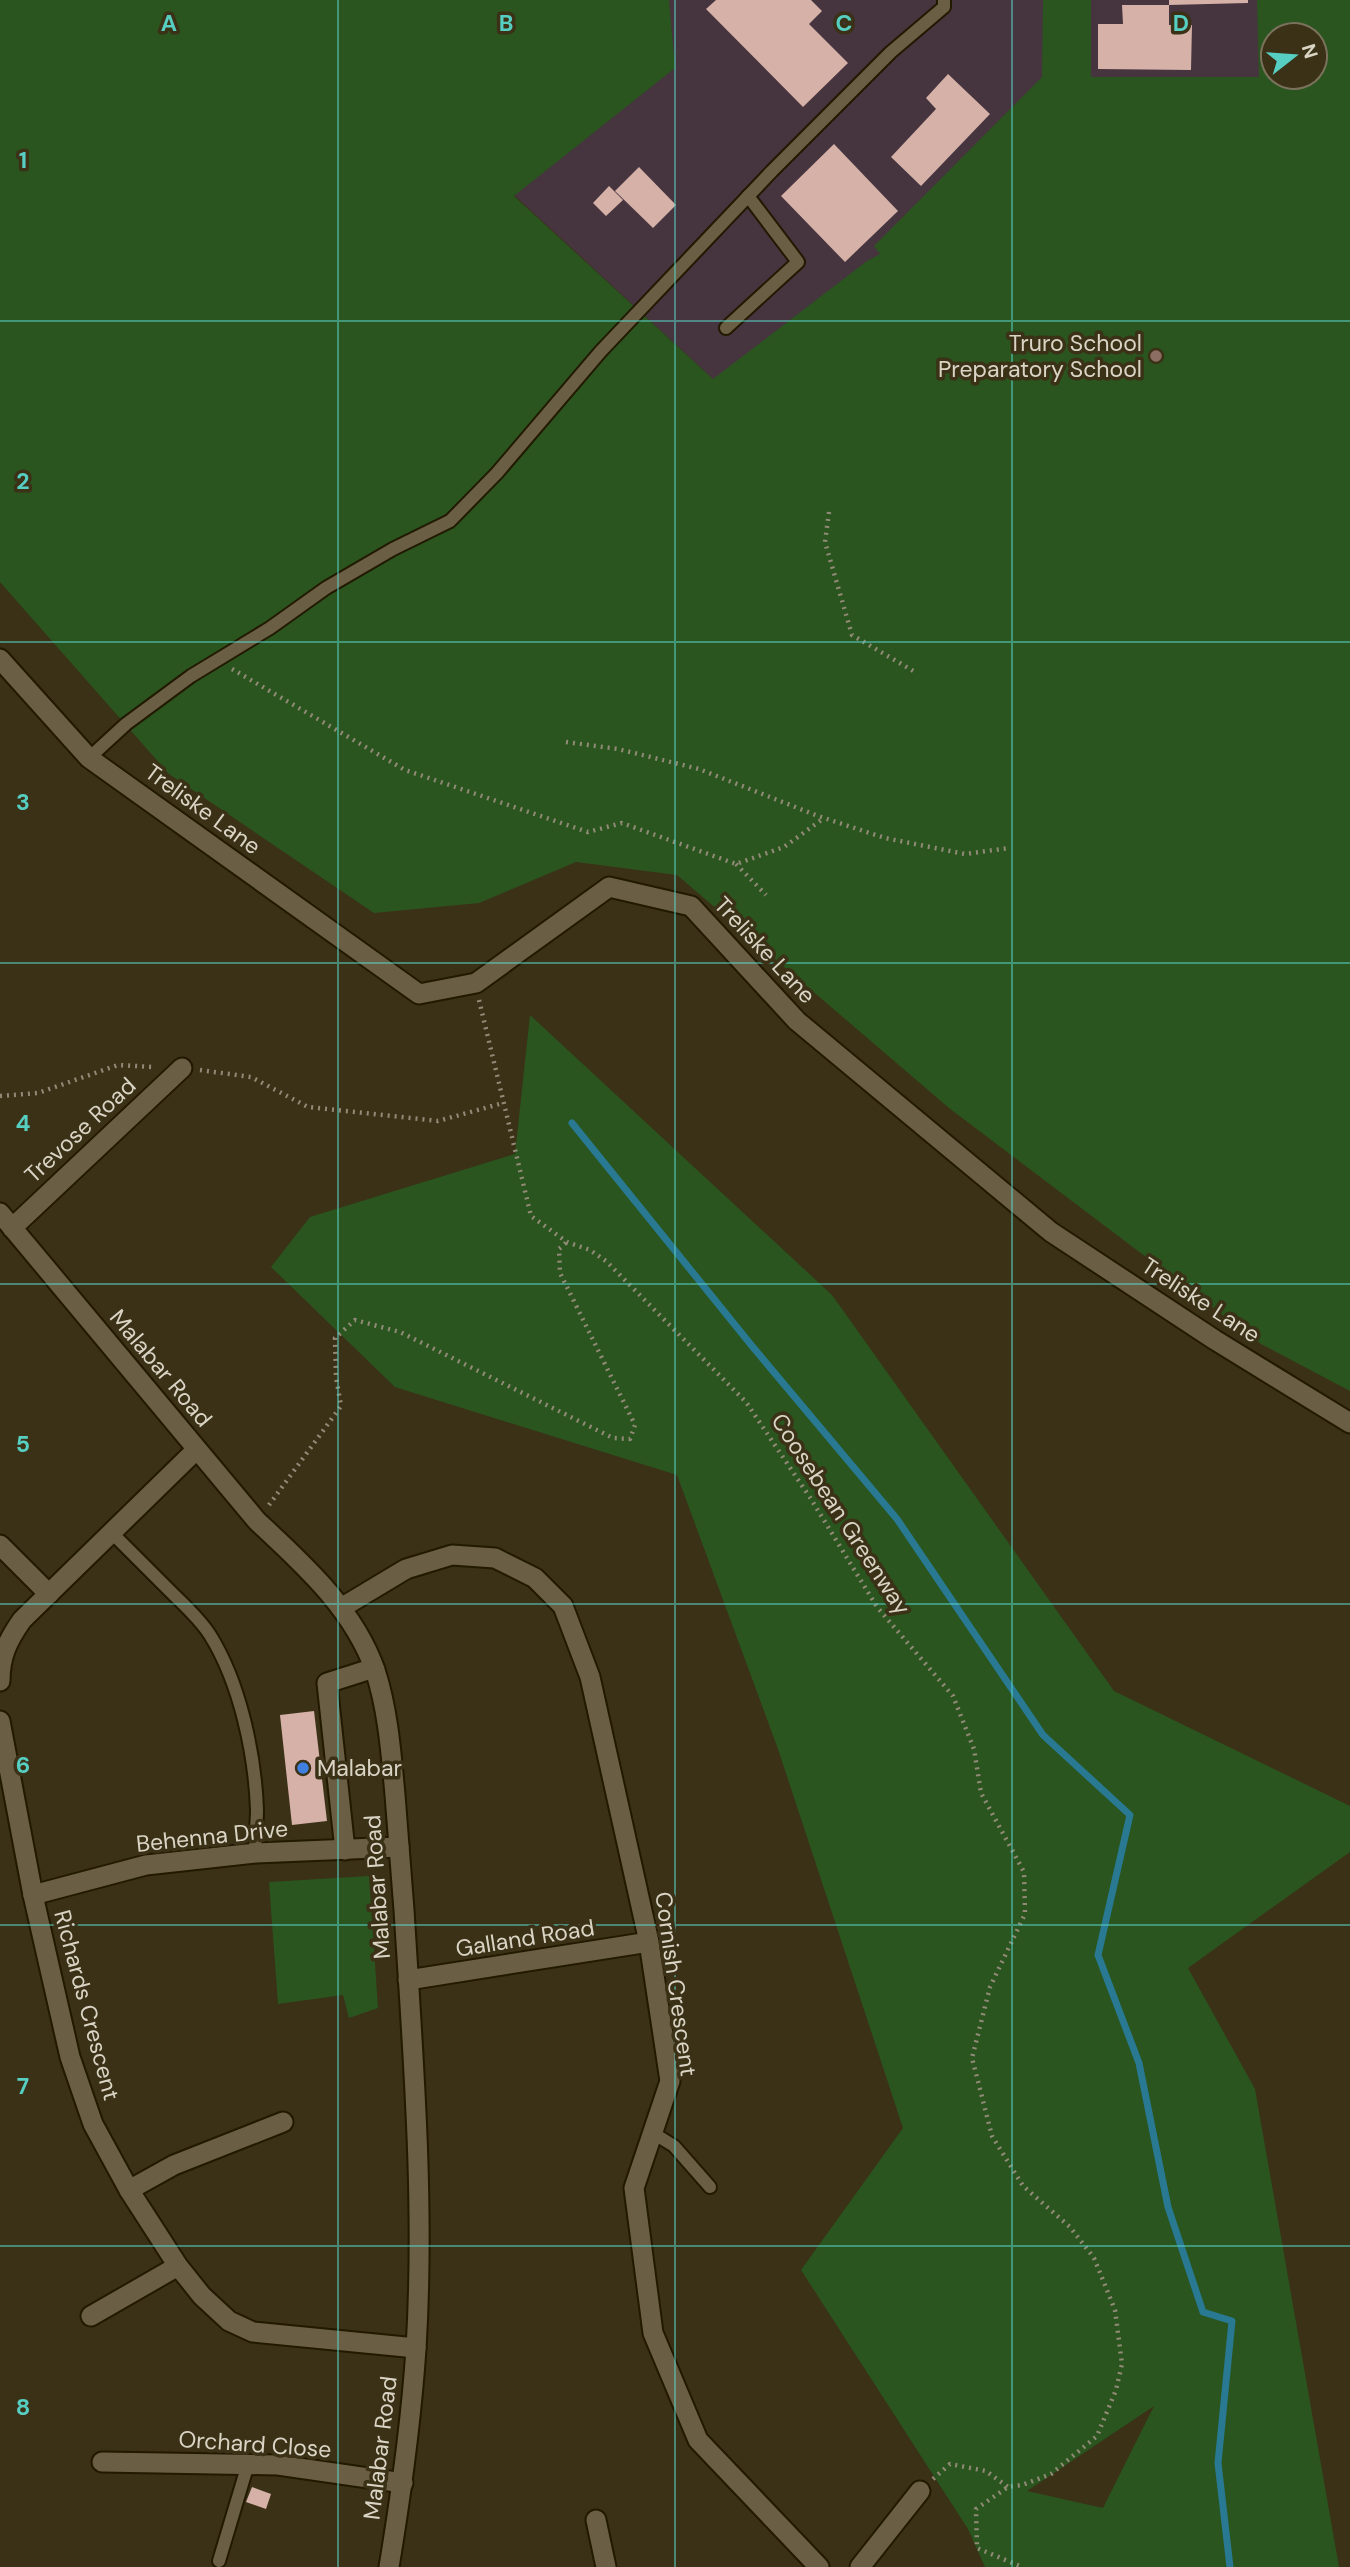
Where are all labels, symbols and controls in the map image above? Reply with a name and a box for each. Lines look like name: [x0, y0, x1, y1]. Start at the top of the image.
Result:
text: A: [161, 8, 177, 38]
text: B: [499, 8, 513, 38]
text: C: [836, 8, 852, 38]
text: D: [1173, 8, 1189, 38]
north arrow: [1259, 21, 1329, 91]
text: N: [1296, 41, 1324, 61]
text: 1: [19, 145, 27, 175]
place label: Truro School Preparatory School: [938, 328, 1142, 384]
marker: Truro School Preparatory School: [1148, 348, 1164, 364]
text: 2: [16, 466, 30, 496]
street label: Treliske Lane: [139, 757, 267, 861]
text: 3: [16, 787, 30, 817]
street label: Treliske Lane: [708, 890, 822, 1010]
street label: Trevose Road: [18, 1071, 142, 1189]
text: 4: [16, 1108, 31, 1138]
street label: Treliske Lane: [1136, 1250, 1266, 1350]
street label: Malabar Road: [103, 1303, 219, 1433]
street label: Coosebean Greenway: [765, 1407, 918, 1621]
text: 5: [16, 1429, 30, 1459]
text: 6: [16, 1750, 30, 1780]
place label: Malabar: [317, 1753, 402, 1783]
marker: Malabar: [295, 1760, 311, 1776]
street label: Behenna Drive: [134, 1813, 290, 1859]
street label: Malabar Road: [357, 1814, 397, 1960]
street label: Cornish Crescent: [648, 1890, 704, 2078]
street label: Richards Crescent: [47, 1907, 127, 2103]
street label: Galland Road: [454, 1912, 596, 1964]
text: 7: [17, 2071, 29, 2101]
street label: Malabar Road: [356, 2374, 404, 2522]
text: 8: [16, 2392, 30, 2422]
street label: Orchard Close: [178, 2424, 332, 2464]

